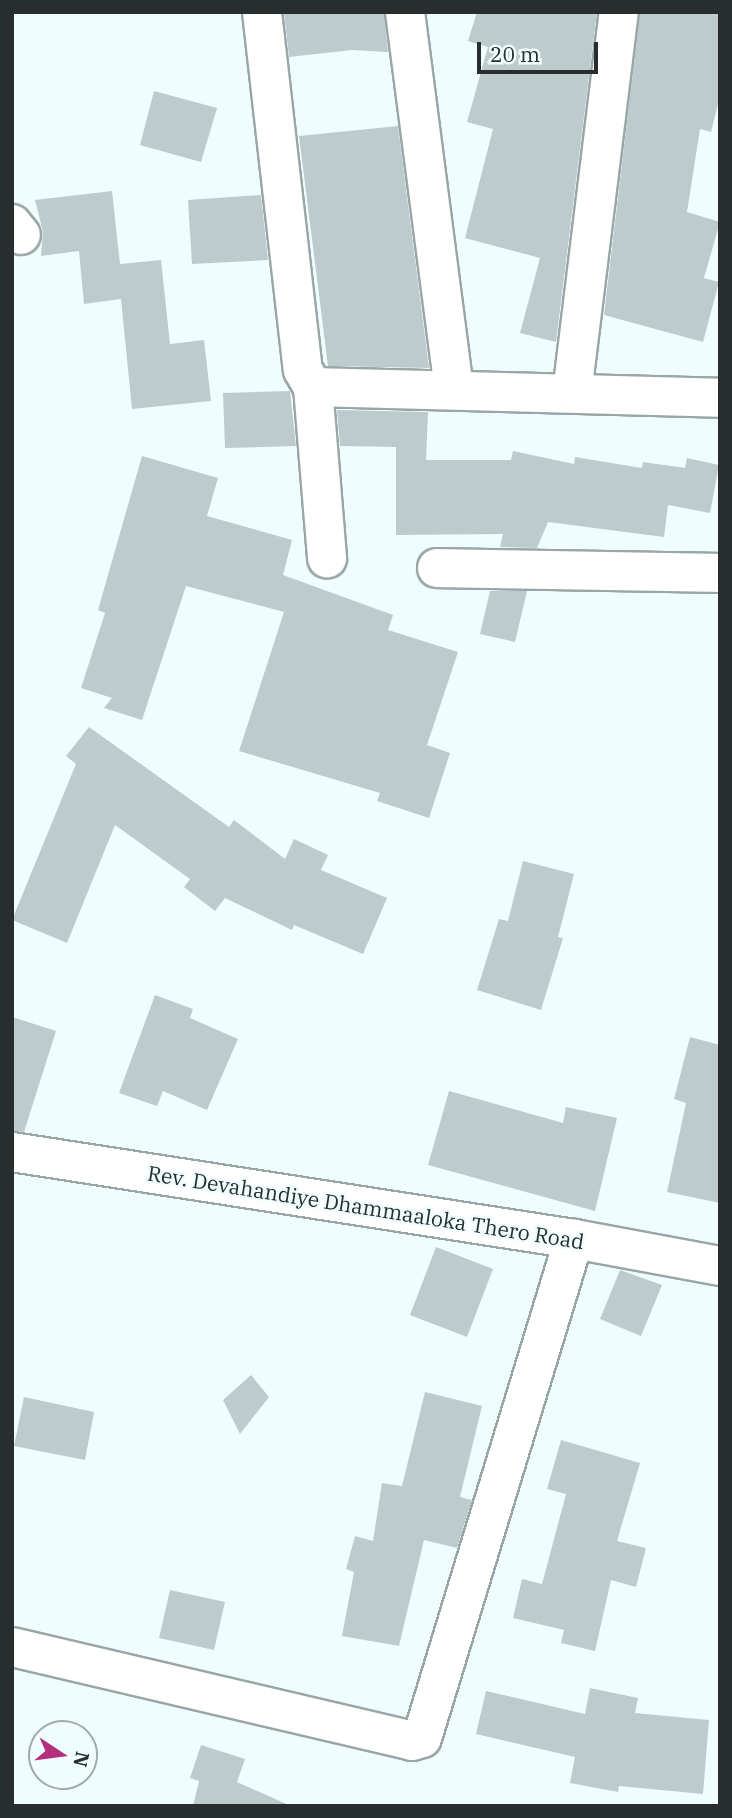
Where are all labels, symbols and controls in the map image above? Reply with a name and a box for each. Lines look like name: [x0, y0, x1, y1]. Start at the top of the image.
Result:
scale bar: [480, 28, 601, 72]
text: 20 m: [490, 40, 540, 68]
street label: Rev. Devahandiye Dhammaaloka Thero Road: [146, 1160, 586, 1254]
north arrow: [28, 1720, 98, 1790]
text: N: [68, 1749, 95, 1769]

